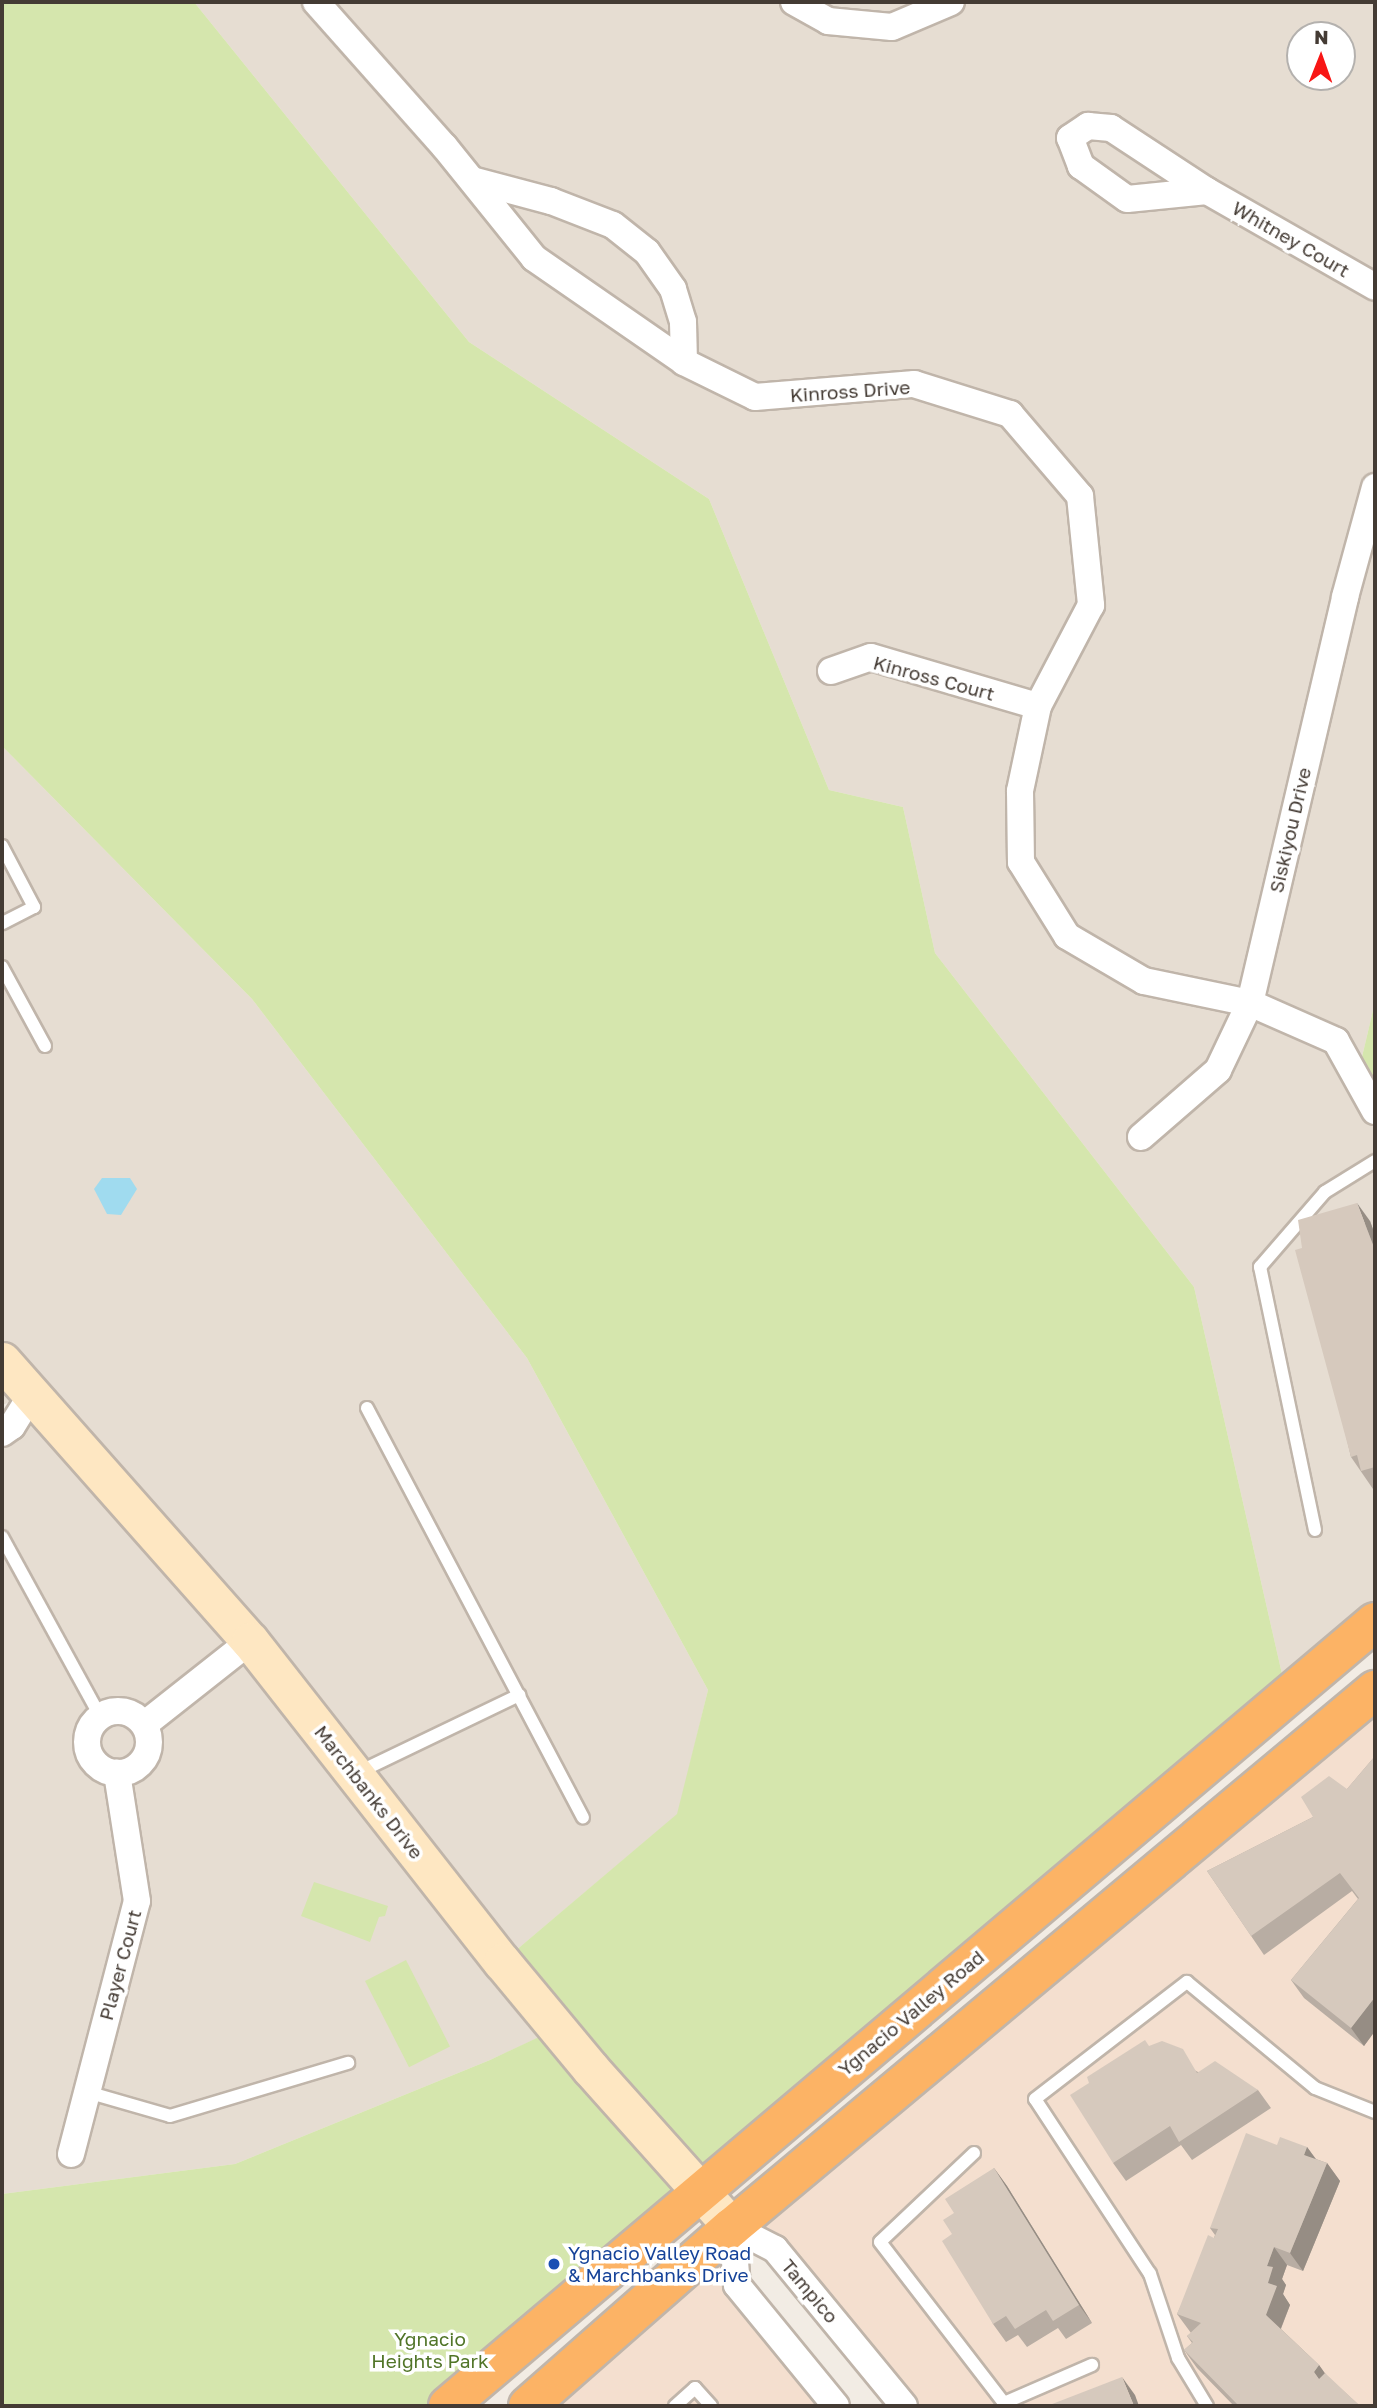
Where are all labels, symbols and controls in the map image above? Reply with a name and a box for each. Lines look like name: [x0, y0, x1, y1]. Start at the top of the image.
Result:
north arrow: [1286, 21, 1356, 91]
text: N: [1314, 25, 1329, 48]
street label: Whitney Court: [1228, 196, 1354, 282]
street label: Kinross Drive: [789, 375, 911, 407]
street label: Kinross Court: [871, 651, 997, 705]
street label: Siskiyou Drive: [1264, 765, 1316, 895]
street label: Marchbanks Drive: [310, 1721, 428, 1863]
street label: Player Court: [94, 1907, 146, 2023]
street label: Ygnacio Valley Road: [833, 1945, 989, 2081]
place label: Ygnacio Valley Road & Marchbanks Drive: [568, 2242, 751, 2286]
street label: Tampico: [777, 2255, 843, 2327]
marker: Ygnacio Valley Road & Marchbanks Drive: [546, 2256, 562, 2272]
park label: Ygnacio Heights Park: [371, 2328, 489, 2372]

